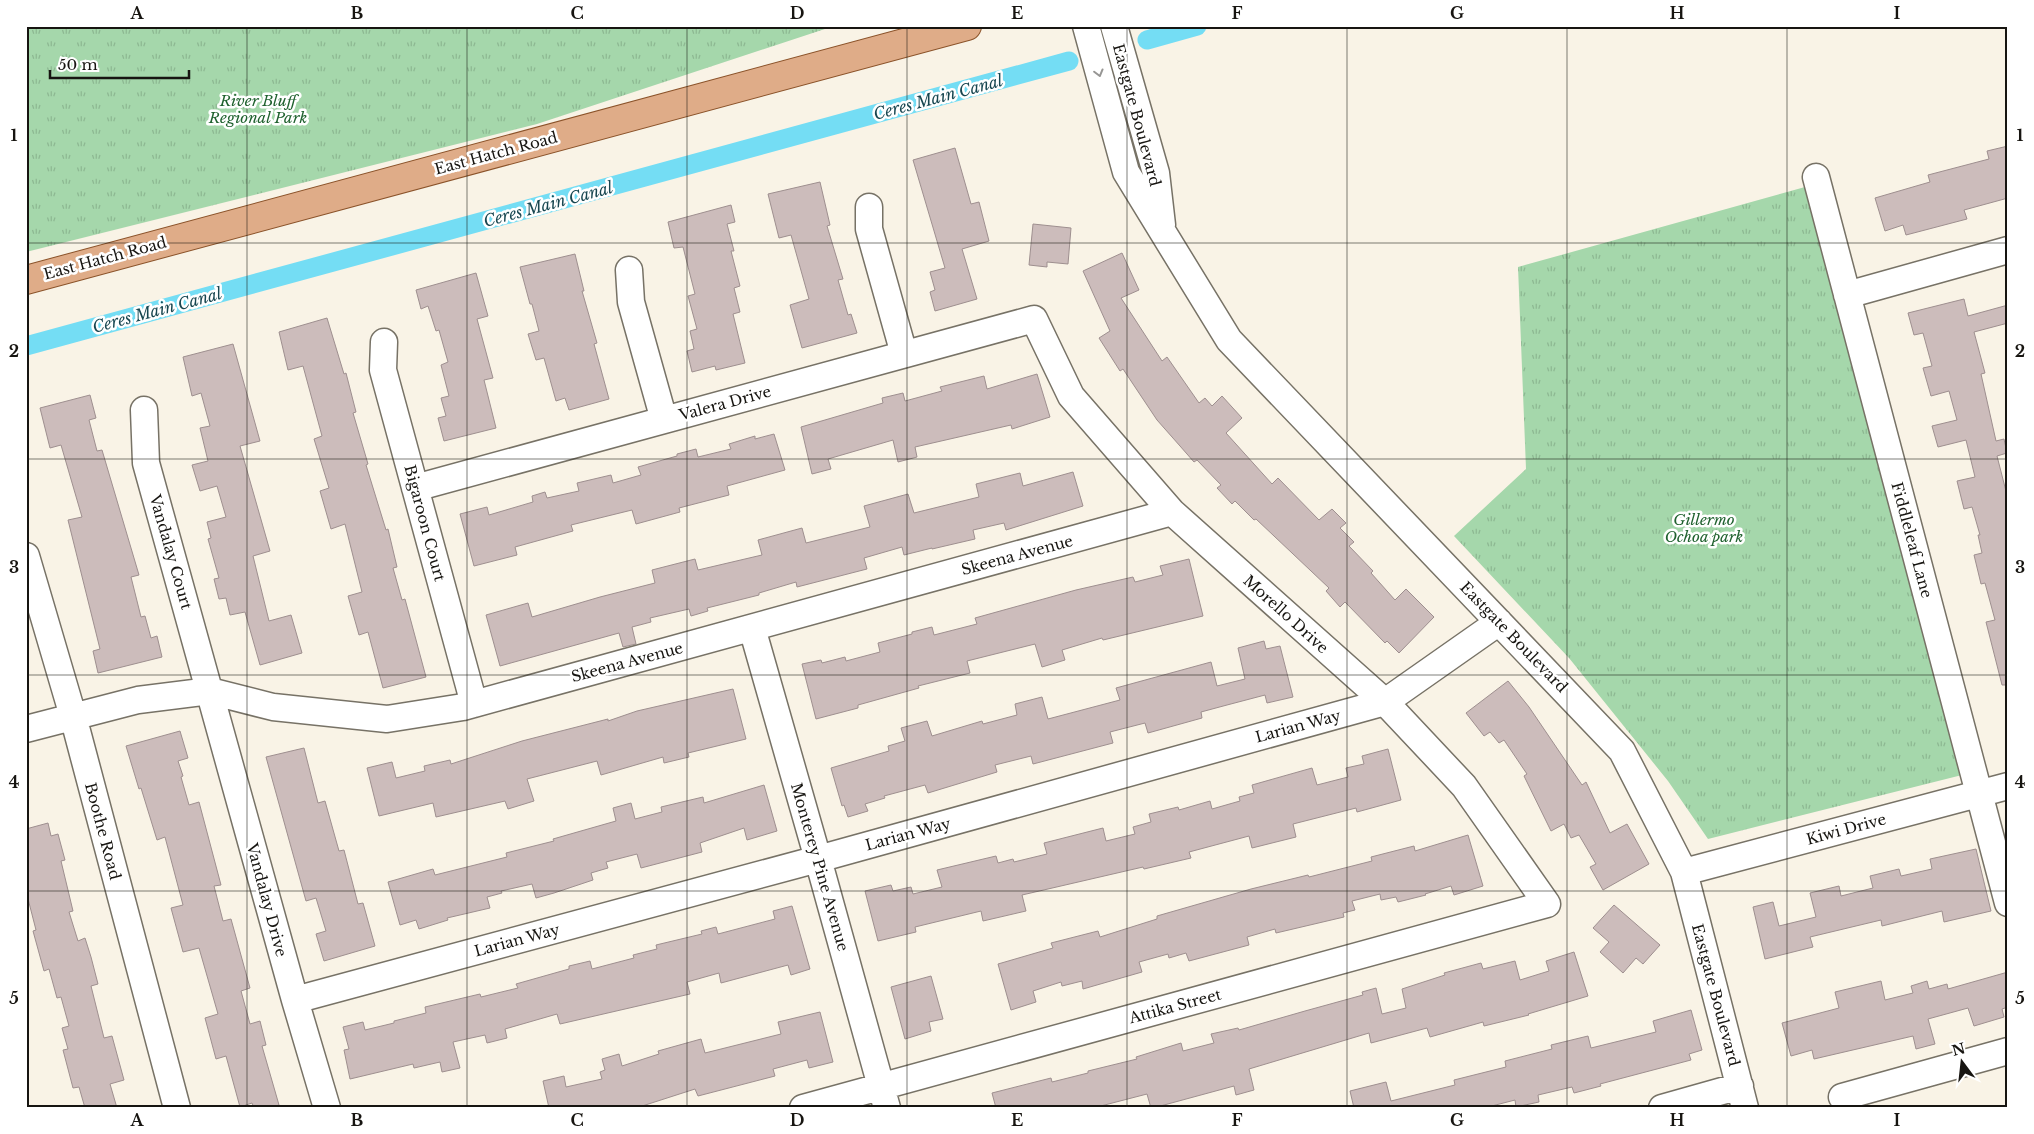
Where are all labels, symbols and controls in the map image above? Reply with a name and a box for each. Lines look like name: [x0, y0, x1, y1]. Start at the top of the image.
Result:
text: A: [130, 3, 145, 23]
text: B: [351, 3, 364, 23]
text: C: [570, 3, 584, 23]
text: D: [790, 3, 804, 23]
text: E: [1011, 3, 1023, 23]
text: F: [1231, 3, 1243, 23]
text: G: [1450, 3, 1464, 23]
text: H: [1669, 3, 1685, 23]
text: I: [1894, 3, 1901, 23]
street label: Eastgate Boulevard: [1109, 42, 1165, 188]
scale bar: [50, 48, 189, 80]
text: 50 m: [58, 55, 98, 74]
one-way arrow: [1093, 69, 1103, 77]
water label: Ceres Main Canal: [871, 70, 1006, 124]
park label: River Bluff Regional Park: [208, 91, 307, 127]
text: 1: [11, 125, 18, 145]
text: 1: [2017, 125, 2024, 145]
street label: East Hatch Road: [432, 127, 560, 179]
water label: Ceres Main Canal: [481, 177, 616, 231]
street label: East Hatch Road: [41, 232, 169, 284]
water label: Ceres Main Canal: [90, 283, 225, 337]
text: 2: [9, 341, 19, 361]
text: 2: [2015, 341, 2025, 361]
street label: Valera Drive: [676, 382, 773, 425]
street label: Bigaroon Court: [400, 463, 450, 584]
street label: Fiddleleaf Lane: [1887, 480, 1937, 600]
street label: Vandalay Court: [145, 491, 197, 612]
park label: Gillermo Ochoa park: [1665, 510, 1743, 546]
street label: Skeena Avenue: [959, 531, 1075, 579]
text: 3: [9, 557, 19, 577]
text: 3: [2015, 557, 2025, 577]
street label: Morello Drive: [1239, 571, 1333, 657]
street label: Eastgate Boulevard: [1456, 578, 1572, 696]
street label: Skeena Avenue: [569, 638, 685, 686]
street label: Larian Way: [1253, 705, 1343, 747]
text: 4: [9, 772, 19, 792]
text: 4: [2015, 772, 2025, 792]
street label: Boothe Road: [81, 780, 125, 882]
street label: Monterey Pine Avenue: [787, 781, 853, 953]
street label: Kiwi Drive: [1804, 809, 1888, 849]
street label: Larian Way: [863, 813, 953, 855]
street label: Vandalay Drive: [242, 840, 291, 959]
street label: Larian Way: [472, 919, 562, 961]
street label: Eastgate Boulevard: [1688, 922, 1744, 1068]
street label: Attika Street: [1126, 984, 1224, 1028]
text: 5: [9, 988, 19, 1008]
text: 5: [2015, 988, 2025, 1008]
north arrow: [1936, 1036, 1986, 1086]
text: N: [1950, 1039, 1967, 1060]
text: A: [130, 1110, 145, 1130]
text: B: [351, 1110, 364, 1130]
text: C: [570, 1110, 584, 1130]
text: D: [790, 1110, 804, 1130]
text: E: [1011, 1110, 1023, 1130]
text: F: [1231, 1110, 1243, 1130]
text: G: [1450, 1110, 1464, 1130]
text: H: [1669, 1110, 1685, 1130]
text: I: [1894, 1110, 1901, 1130]

